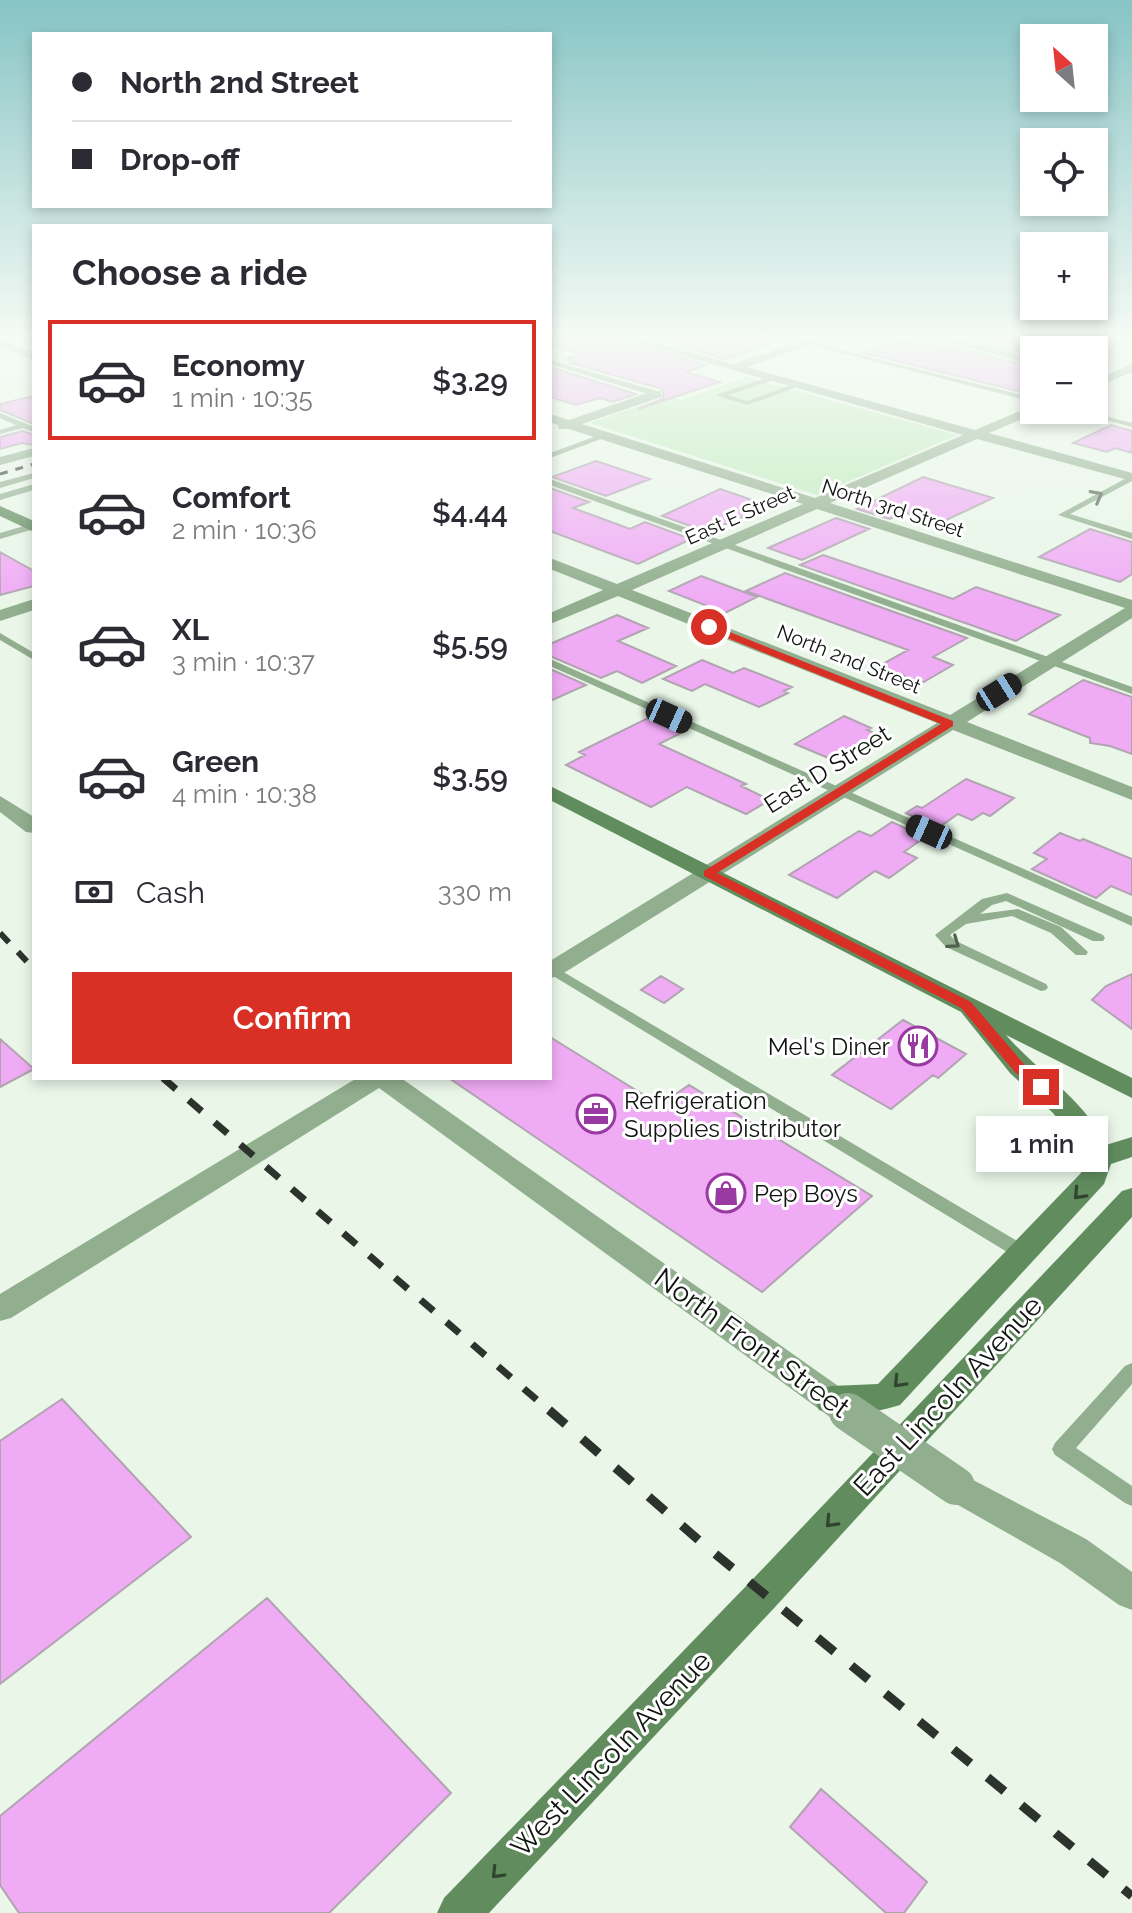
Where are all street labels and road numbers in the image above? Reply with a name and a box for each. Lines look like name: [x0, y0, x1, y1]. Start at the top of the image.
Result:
street label: North 3rd Street: [819, 474, 967, 542]
street label: East E Street: [682, 480, 799, 550]
street label: North 2nd Street: [774, 619, 925, 699]
street label: East D Street: [759, 719, 895, 819]
street label: North Front Street: [648, 1261, 856, 1425]
street label: East Lincoln Avenue: [847, 1289, 1049, 1503]
street label: West Lincoln Avenue: [504, 1644, 718, 1864]

